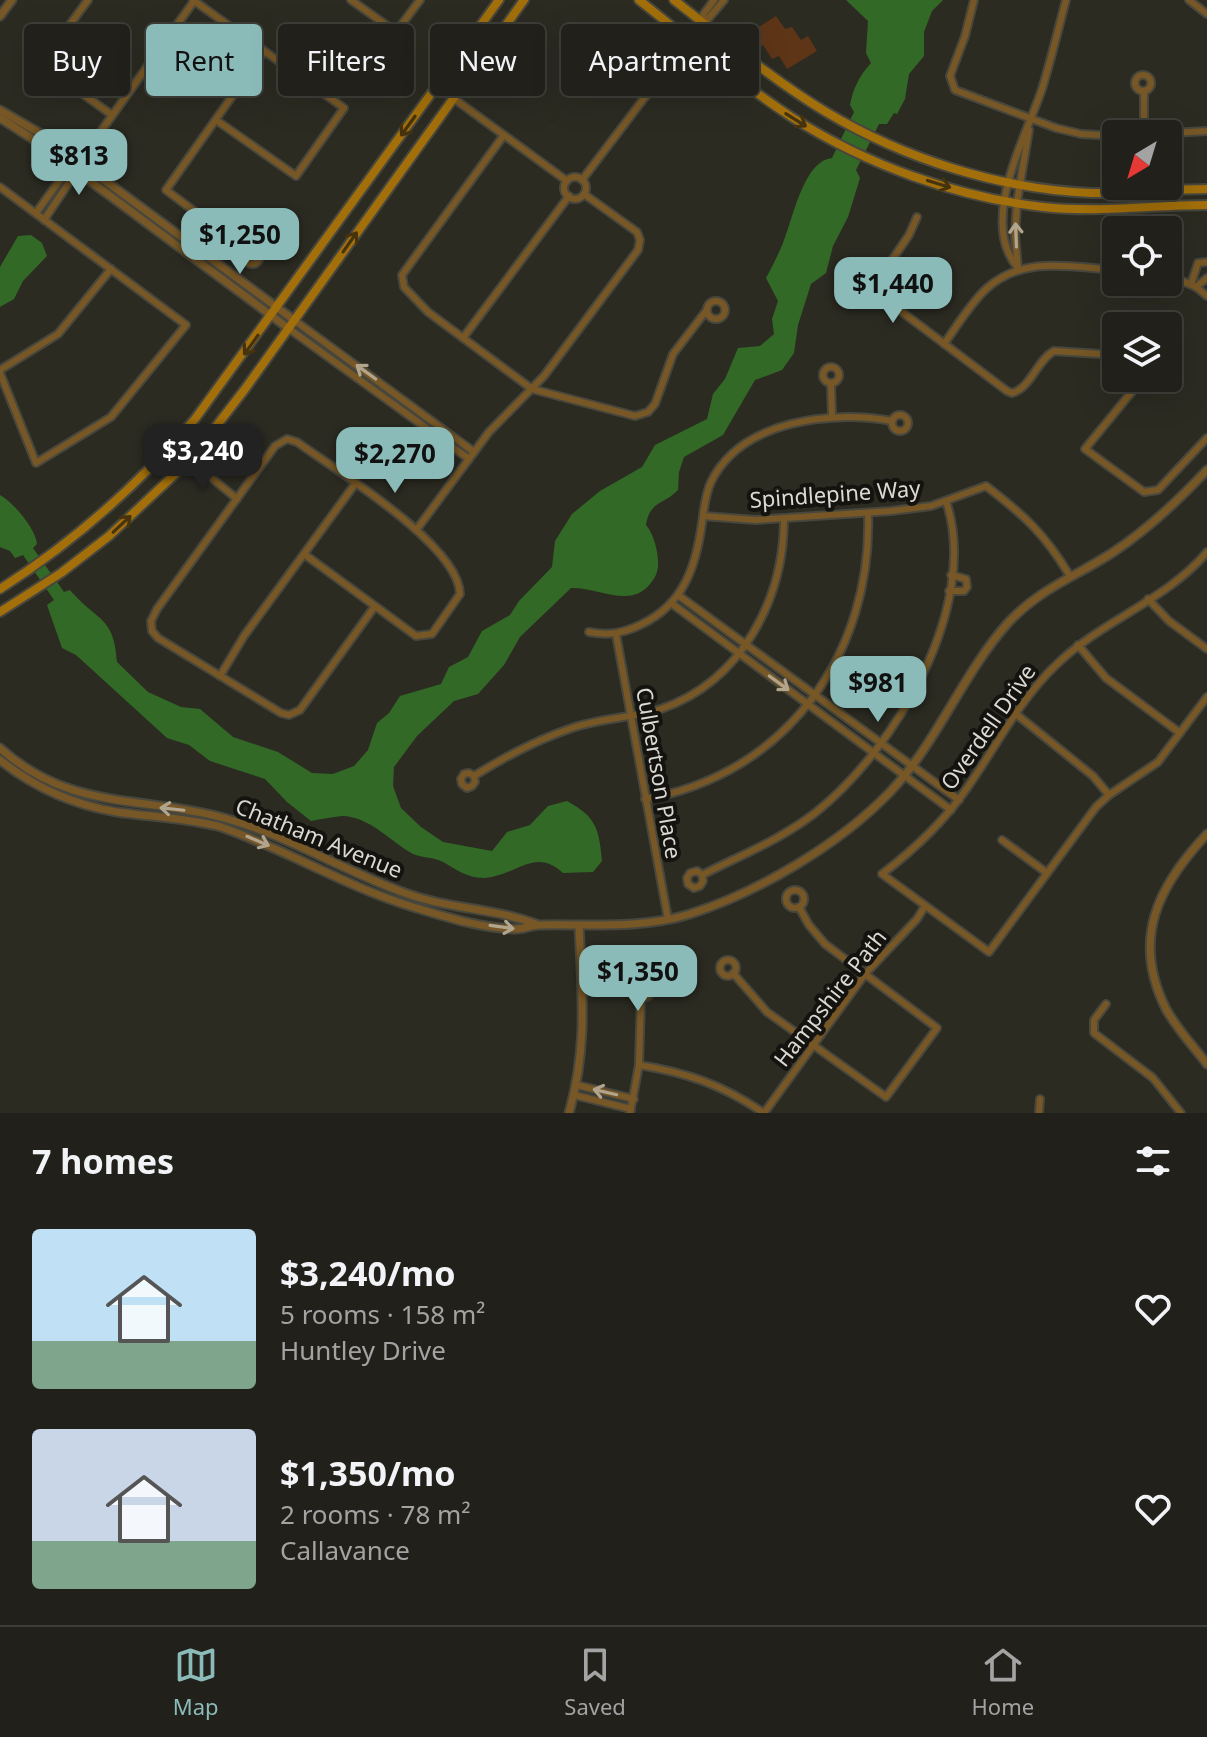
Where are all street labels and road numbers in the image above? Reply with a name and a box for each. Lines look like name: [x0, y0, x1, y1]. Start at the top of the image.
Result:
street label: Spindlepine Way: [749, 472, 922, 514]
street label: Overdell Drive: [933, 658, 1042, 795]
street label: Culbertson Place: [630, 685, 690, 861]
street label: Chatham Avenue: [232, 790, 407, 884]
street label: Hampshire Path: [766, 923, 892, 1072]

